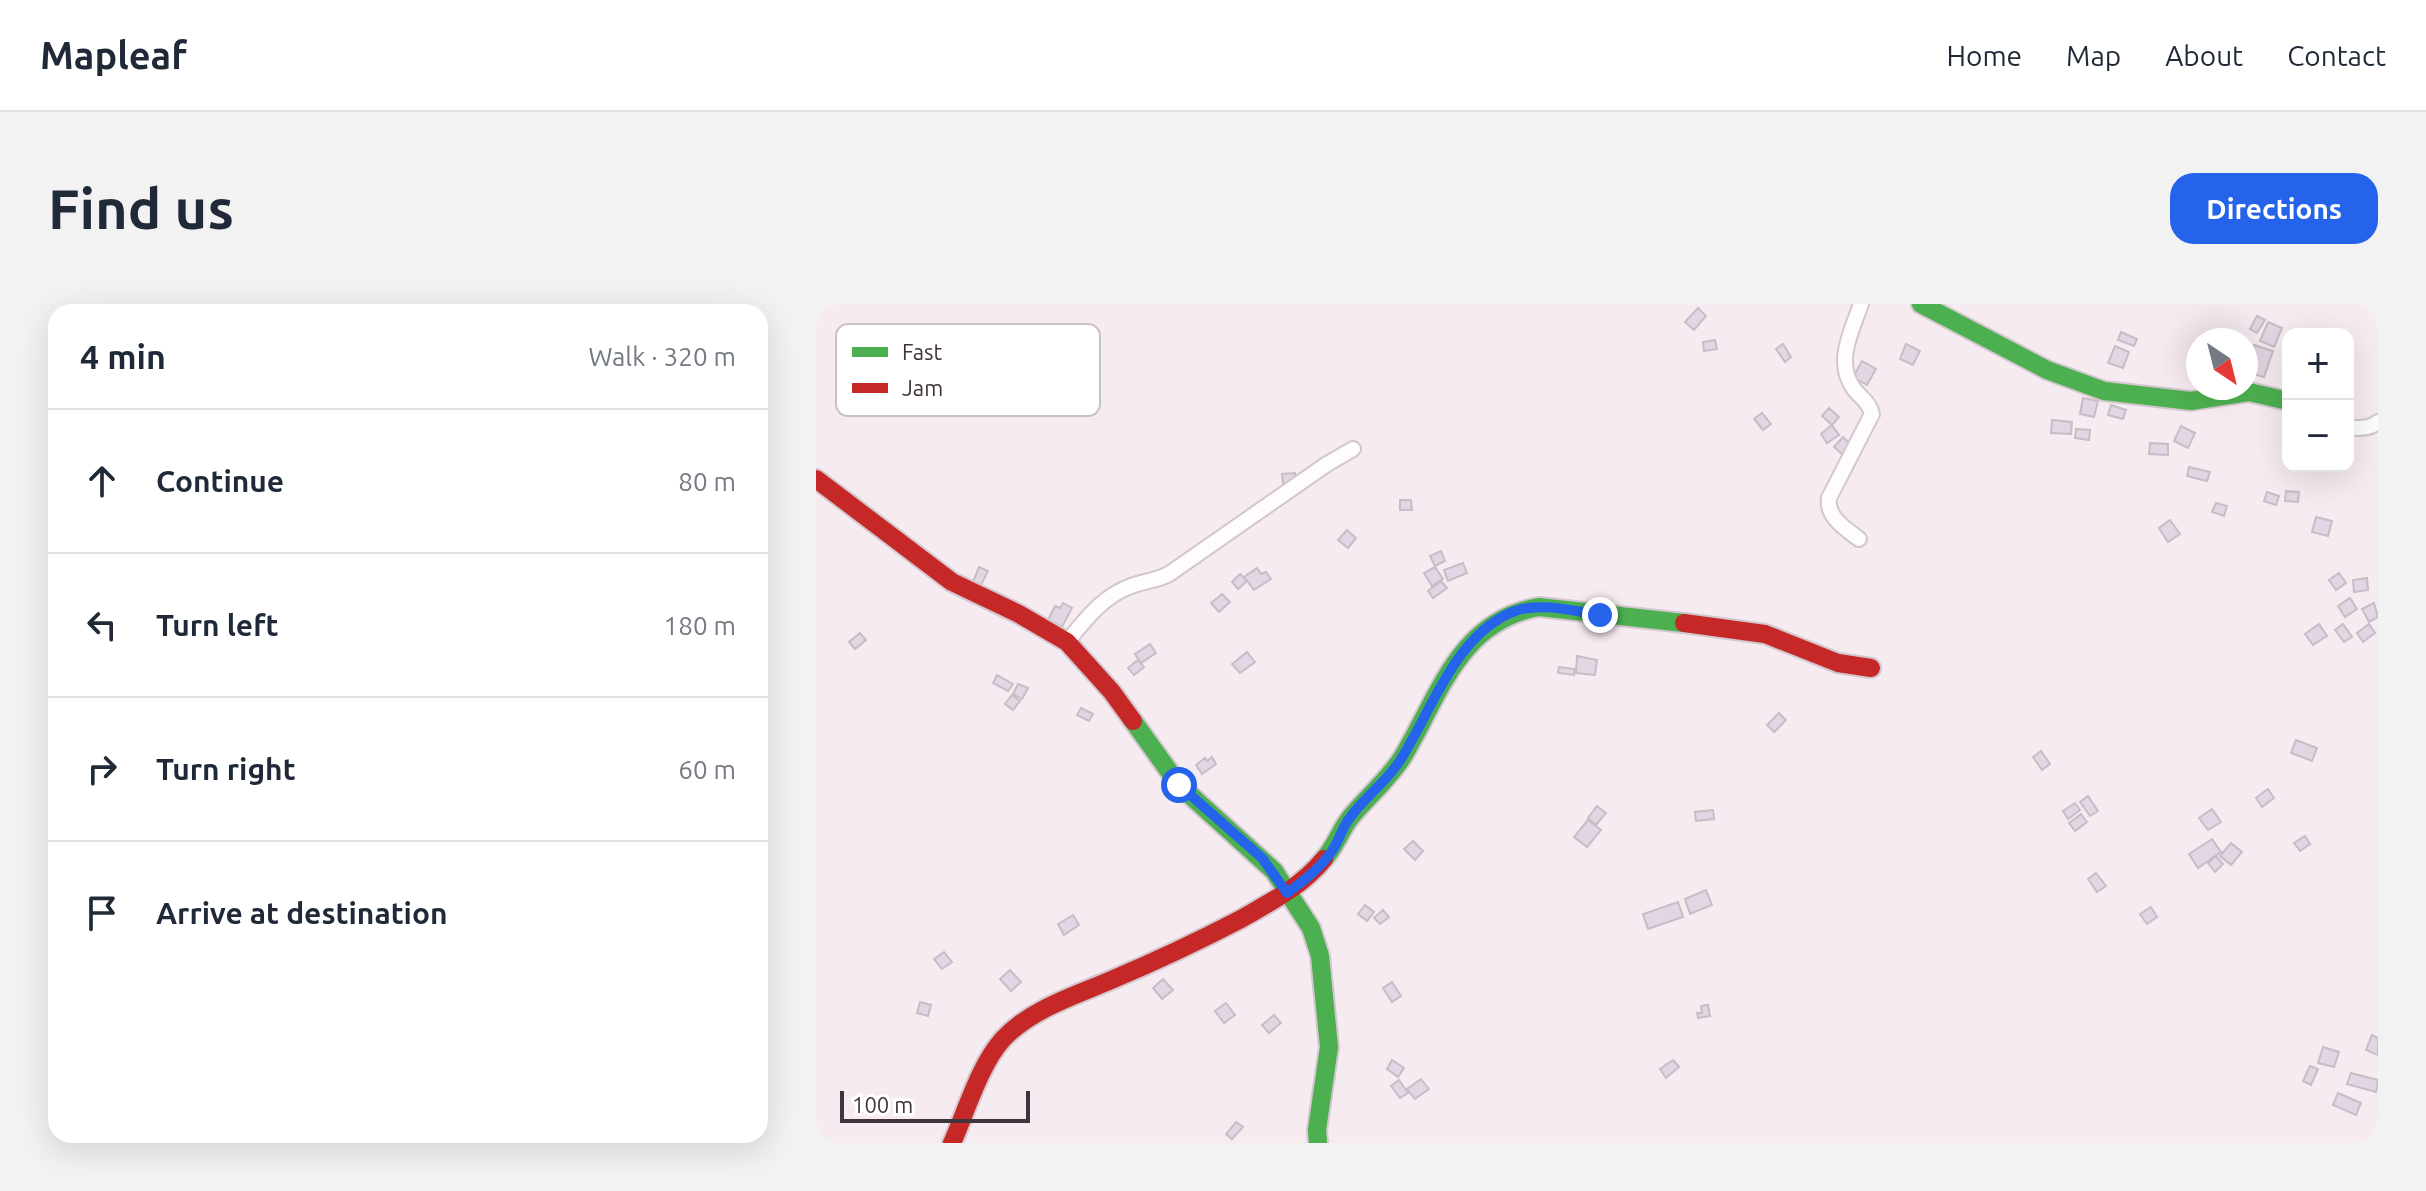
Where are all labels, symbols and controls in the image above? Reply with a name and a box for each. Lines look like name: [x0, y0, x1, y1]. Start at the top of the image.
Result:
text: Mapleaf: [40, 34, 187, 76]
text: Home: [1947, 40, 2022, 71]
text: Map: [2066, 40, 2121, 71]
text: About: [2165, 40, 2243, 71]
text: Contact: [2287, 40, 2386, 71]
button: Directions: [2170, 173, 2378, 244]
text: Find us: [48, 177, 234, 240]
legend: [836, 324, 1100, 416]
north arrow: [2186, 328, 2258, 400]
map controls: [2282, 328, 2354, 472]
button: +: [2282, 328, 2354, 400]
text: 4 min: [80, 337, 166, 375]
text: Fast: [902, 339, 943, 364]
text: Walk · 320 m: [588, 342, 736, 371]
text: Jam: [902, 375, 943, 400]
button: −: [2282, 400, 2354, 472]
icon: ahead: [80, 459, 124, 503]
text: Continue: [156, 464, 284, 498]
text: 80 m: [678, 467, 736, 496]
route end: [1582, 597, 1618, 633]
icon: left: [80, 603, 124, 647]
text: Turn left: [156, 608, 278, 642]
text: 180 m: [664, 611, 736, 640]
icon: right: [80, 747, 124, 791]
text: Turn right: [156, 752, 296, 786]
text: 60 m: [678, 755, 736, 784]
route start: [1161, 767, 1197, 803]
icon: arrive: [80, 891, 124, 935]
text: Arrive at destination: [156, 896, 448, 930]
scale bar: [840, 1087, 1030, 1123]
text: 100 m: [852, 1092, 913, 1117]

